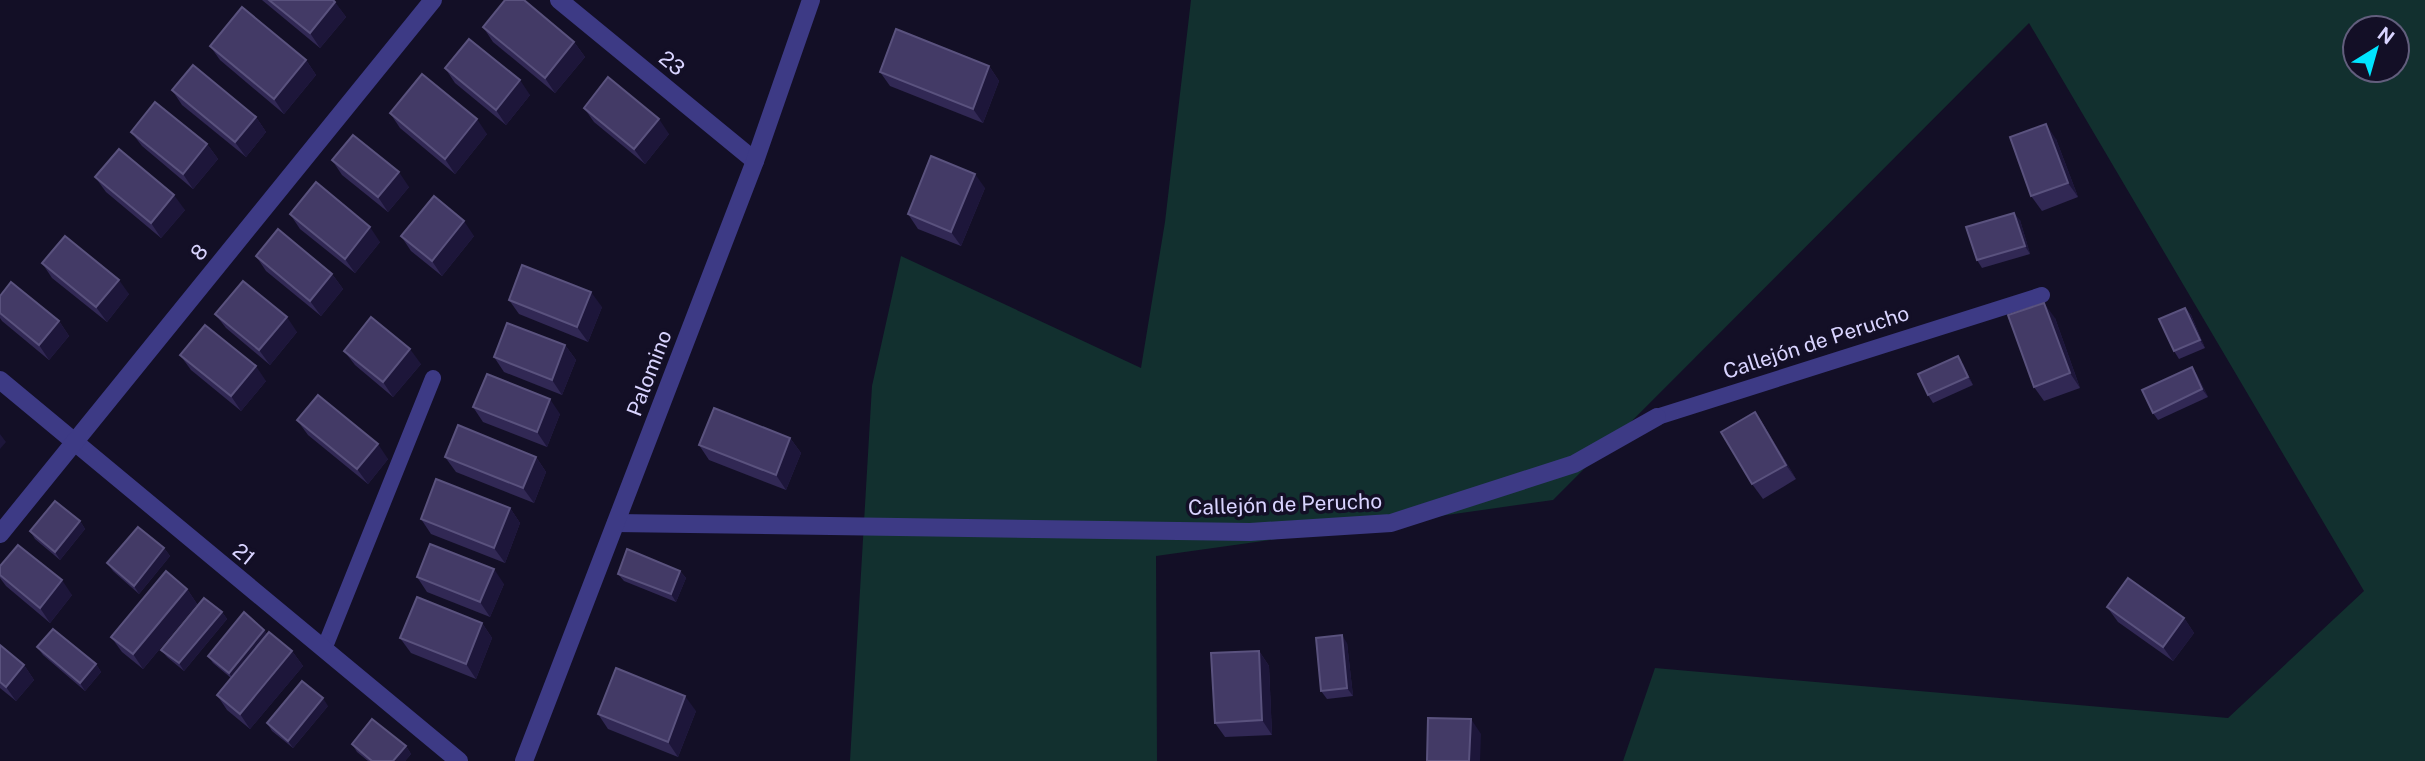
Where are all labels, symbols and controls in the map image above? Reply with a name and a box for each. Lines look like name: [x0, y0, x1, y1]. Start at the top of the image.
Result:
north arrow: [2341, 14, 2411, 84]
text: N: [2374, 22, 2399, 49]
street label: 23: [654, 45, 690, 81]
street label: 8: [185, 239, 213, 265]
street label: Callejón de Perucho: [1720, 300, 1912, 384]
street label: Palomino: [621, 327, 677, 419]
street label: Callejón de Perucho: [1188, 488, 1382, 520]
street label: 21: [228, 538, 260, 570]

